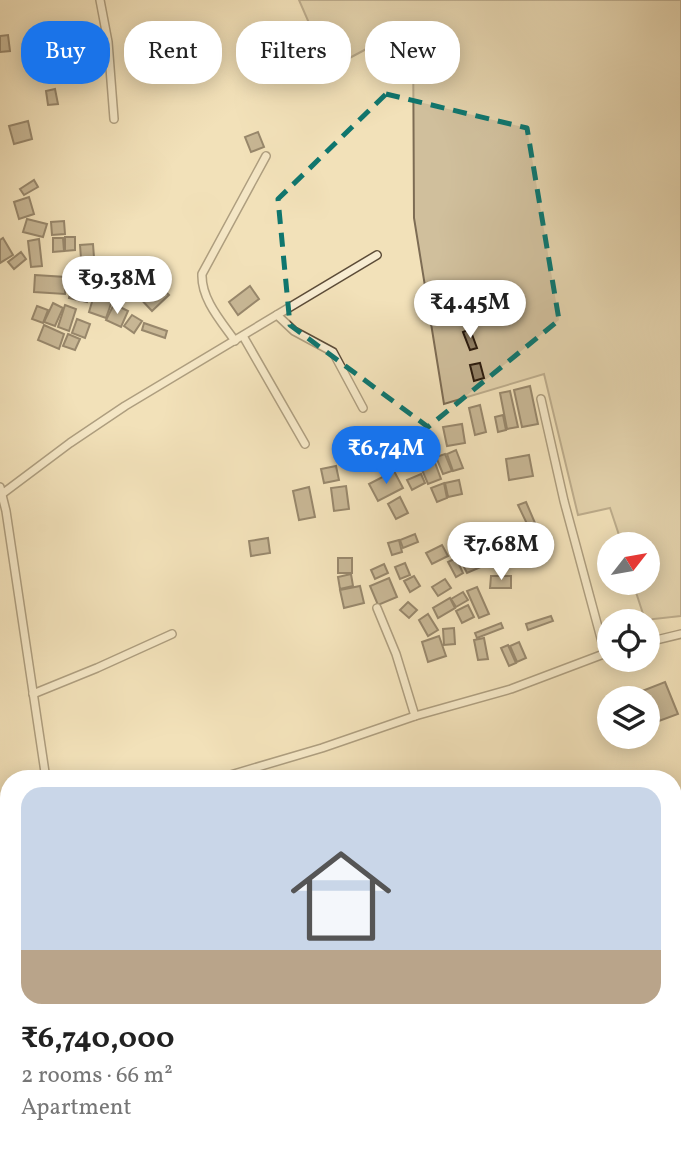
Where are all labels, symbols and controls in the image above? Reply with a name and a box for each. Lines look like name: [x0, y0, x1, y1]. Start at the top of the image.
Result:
chip: Buy: [21, 21, 110, 84]
chip: Rent: [124, 21, 222, 84]
chip: Filters: [236, 21, 351, 84]
chip: New: [365, 21, 460, 84]
pin: ₹9.38M: [60, 256, 174, 316]
text: ₹9.38M: [78, 263, 156, 295]
pin: ₹4.45M: [413, 280, 527, 340]
text: ₹4.45M: [430, 287, 510, 319]
pin: ₹6.74M: [329, 426, 443, 486]
text: ₹6.74M: [348, 433, 424, 465]
pin: ₹7.68M: [444, 522, 558, 582]
text: ₹7.68M: [463, 529, 539, 561]
north arrow: [597, 532, 660, 595]
map controls: [597, 532, 660, 749]
button: locate: [597, 609, 660, 672]
button: layers: [597, 686, 660, 749]
icon: home: [278, 833, 404, 959]
text: ₹6,740,000: [21, 1018, 175, 1060]
text: 2 rooms · 66 m²: [21, 1060, 173, 1092]
text: Apartment: [21, 1092, 132, 1124]

